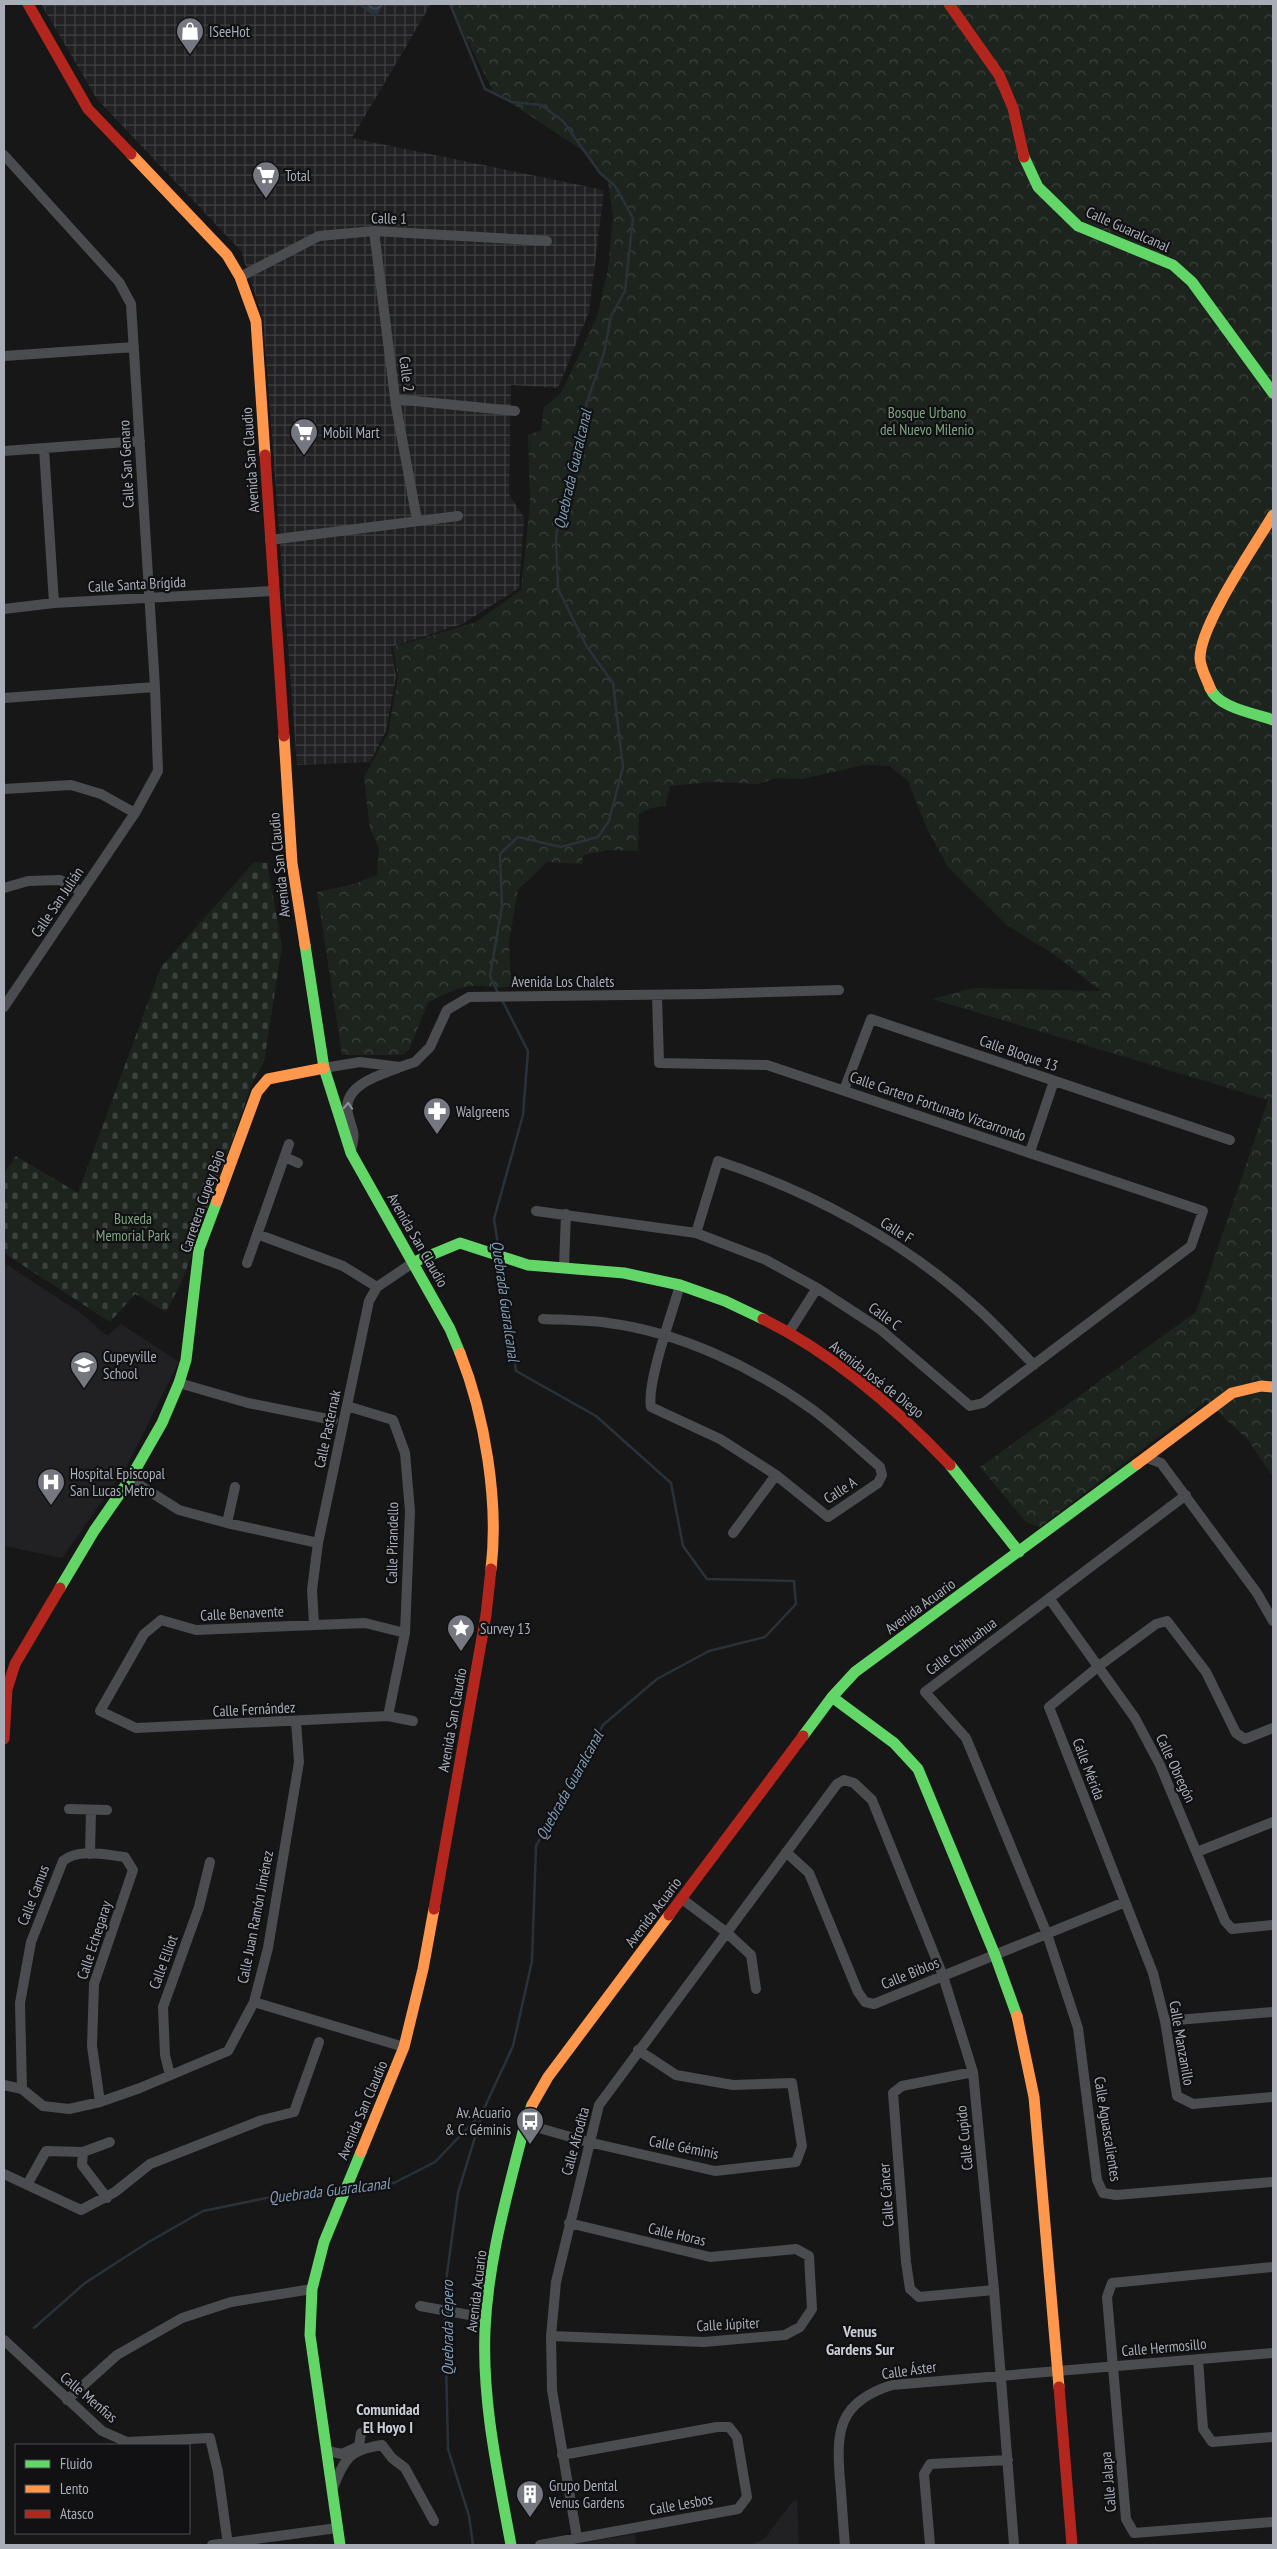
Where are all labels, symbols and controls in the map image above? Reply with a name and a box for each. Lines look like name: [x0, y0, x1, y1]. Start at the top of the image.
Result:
shop icon: ISeeHot: [175, 16, 205, 55]
place label: ISeeHot: [209, 22, 250, 41]
supermarket icon: Total: [251, 160, 281, 199]
place label: Total: [285, 166, 311, 185]
street label: Calle Guaralcanal: [1083, 202, 1173, 256]
street label: Calle 1: [371, 208, 407, 228]
street label: Calle 2: [395, 355, 419, 393]
park label: Bosque Urbano del Nuevo Milenio: [880, 403, 974, 439]
water label: Quebrada Guaralcanal: [549, 406, 596, 531]
street label: Avenida San Claudio: [237, 407, 263, 513]
supermarket icon: Mobil Mart: [289, 417, 319, 456]
street label: Calle San Genaro: [114, 420, 138, 508]
place label: Mobil Mart: [323, 423, 380, 442]
street label: Calle Santa Brígida: [88, 572, 186, 596]
street label: Avenida San Claudio: [264, 812, 294, 918]
street label: Calle San Julián: [27, 863, 87, 941]
street label: Avenida Los Chalets: [512, 972, 614, 991]
street label: Calle Bloque 13: [977, 1031, 1061, 1075]
street label: Calle Cartero Fortunato Vizcarrondo: [848, 1067, 1028, 1145]
pharmacy icon: Walgreens: [422, 1096, 452, 1135]
one-way arrow: [343, 1101, 354, 1109]
place label: Walgreens: [456, 1102, 510, 1121]
street label: Carretera Cupey Bajo: [176, 1147, 228, 1255]
street label: Avenida San Claudio: [383, 1190, 453, 1290]
park label: Buxeda Memorial Park: [96, 1209, 170, 1245]
street label: Calle F: [877, 1213, 917, 1247]
water label: Quebrada Guaralcanal: [488, 1239, 525, 1364]
street label: Calle C: [865, 1298, 905, 1334]
street label: Avenida José de Diego: [826, 1336, 928, 1422]
place label: Cupeyville School: [103, 1347, 157, 1383]
school or university icon: Cupeyville School: [69, 1350, 99, 1389]
street label: Calle Pasternak: [309, 1388, 345, 1470]
place label: Hospital Episcopal San Lucas Metro: [70, 1464, 166, 1500]
hospital icon: Hospital Episcopal San Lucas Metro: [36, 1467, 66, 1506]
street label: Calle A: [820, 1472, 861, 1508]
street label: Calle Pirandello: [382, 1502, 402, 1584]
street label: Avenida Acuario: [881, 1574, 959, 1638]
street label: Calle Benavente: [200, 1601, 284, 1625]
place icon: Survey 13: [446, 1613, 476, 1652]
street label: Calle Chihuahua: [922, 1613, 1000, 1679]
place label: Survey 13: [480, 1619, 531, 1638]
street label: Avenida San Claudio: [433, 1666, 471, 1774]
street label: Calle Fernández: [212, 1697, 296, 1721]
water label: Quebrada Guaralcanal: [531, 1726, 608, 1843]
street label: Calle Obregón: [1152, 1731, 1200, 1805]
street label: Calle Mérida: [1069, 1735, 1109, 1803]
street label: Calle Juan Ramón Jiménez: [233, 1849, 277, 1985]
street label: Calle Camus: [13, 1862, 53, 1928]
street label: Avenida Acuario: [621, 1873, 685, 1951]
street label: Calle Echegaray: [72, 1898, 116, 1982]
street label: Calle Elliot: [144, 1932, 182, 1992]
street label: Calle Biblos: [878, 1953, 942, 1993]
street label: Calle Manzanillo: [1165, 1999, 1199, 2087]
street label: Avenida San Claudio: [333, 2058, 391, 2162]
street label: Calle Aguascalientes: [1090, 2075, 1126, 2183]
place label: Av. Acuario & C. Géminis: [445, 2103, 511, 2139]
street label: Calle Afrodita: [557, 2105, 593, 2177]
street label: Calle Cupido: [951, 2105, 977, 2171]
bus stop icon: Av. Acuario & C. Géminis: [515, 2106, 545, 2145]
street label: Calle Géminis: [648, 2131, 720, 2163]
street label: Calle Cáncer: [874, 2162, 898, 2228]
water label: Quebrada Guaralcanal: [267, 2173, 392, 2207]
street label: Calle Horas: [646, 2218, 708, 2250]
street label: Avenida Acuario: [462, 2249, 490, 2333]
water label: Quebrada Cepero: [437, 2279, 457, 2376]
street label: Calle Júpiter: [696, 2313, 761, 2335]
district label: Venus Gardens Sur: [826, 2321, 894, 2359]
street label: Calle Hermosillo: [1121, 2334, 1207, 2360]
street label: Calle Áster: [880, 2357, 938, 2383]
street label: Calle Menfias: [56, 2368, 122, 2426]
district label: Comunidad El Hoyo I: [356, 2399, 420, 2437]
legend: [15, 2444, 190, 2534]
street label: Calle Jalapa: [1096, 2451, 1120, 2513]
text: Fluido: [60, 2454, 92, 2473]
place label: Grupo Dental Venus Gardens: [548, 2476, 625, 2512]
text: Lento: [60, 2479, 89, 2498]
building icon: Grupo Dental Venus Gardens: [515, 2479, 545, 2518]
street label: Calle Lesbos: [648, 2489, 714, 2519]
text: Atasco: [60, 2504, 94, 2523]

